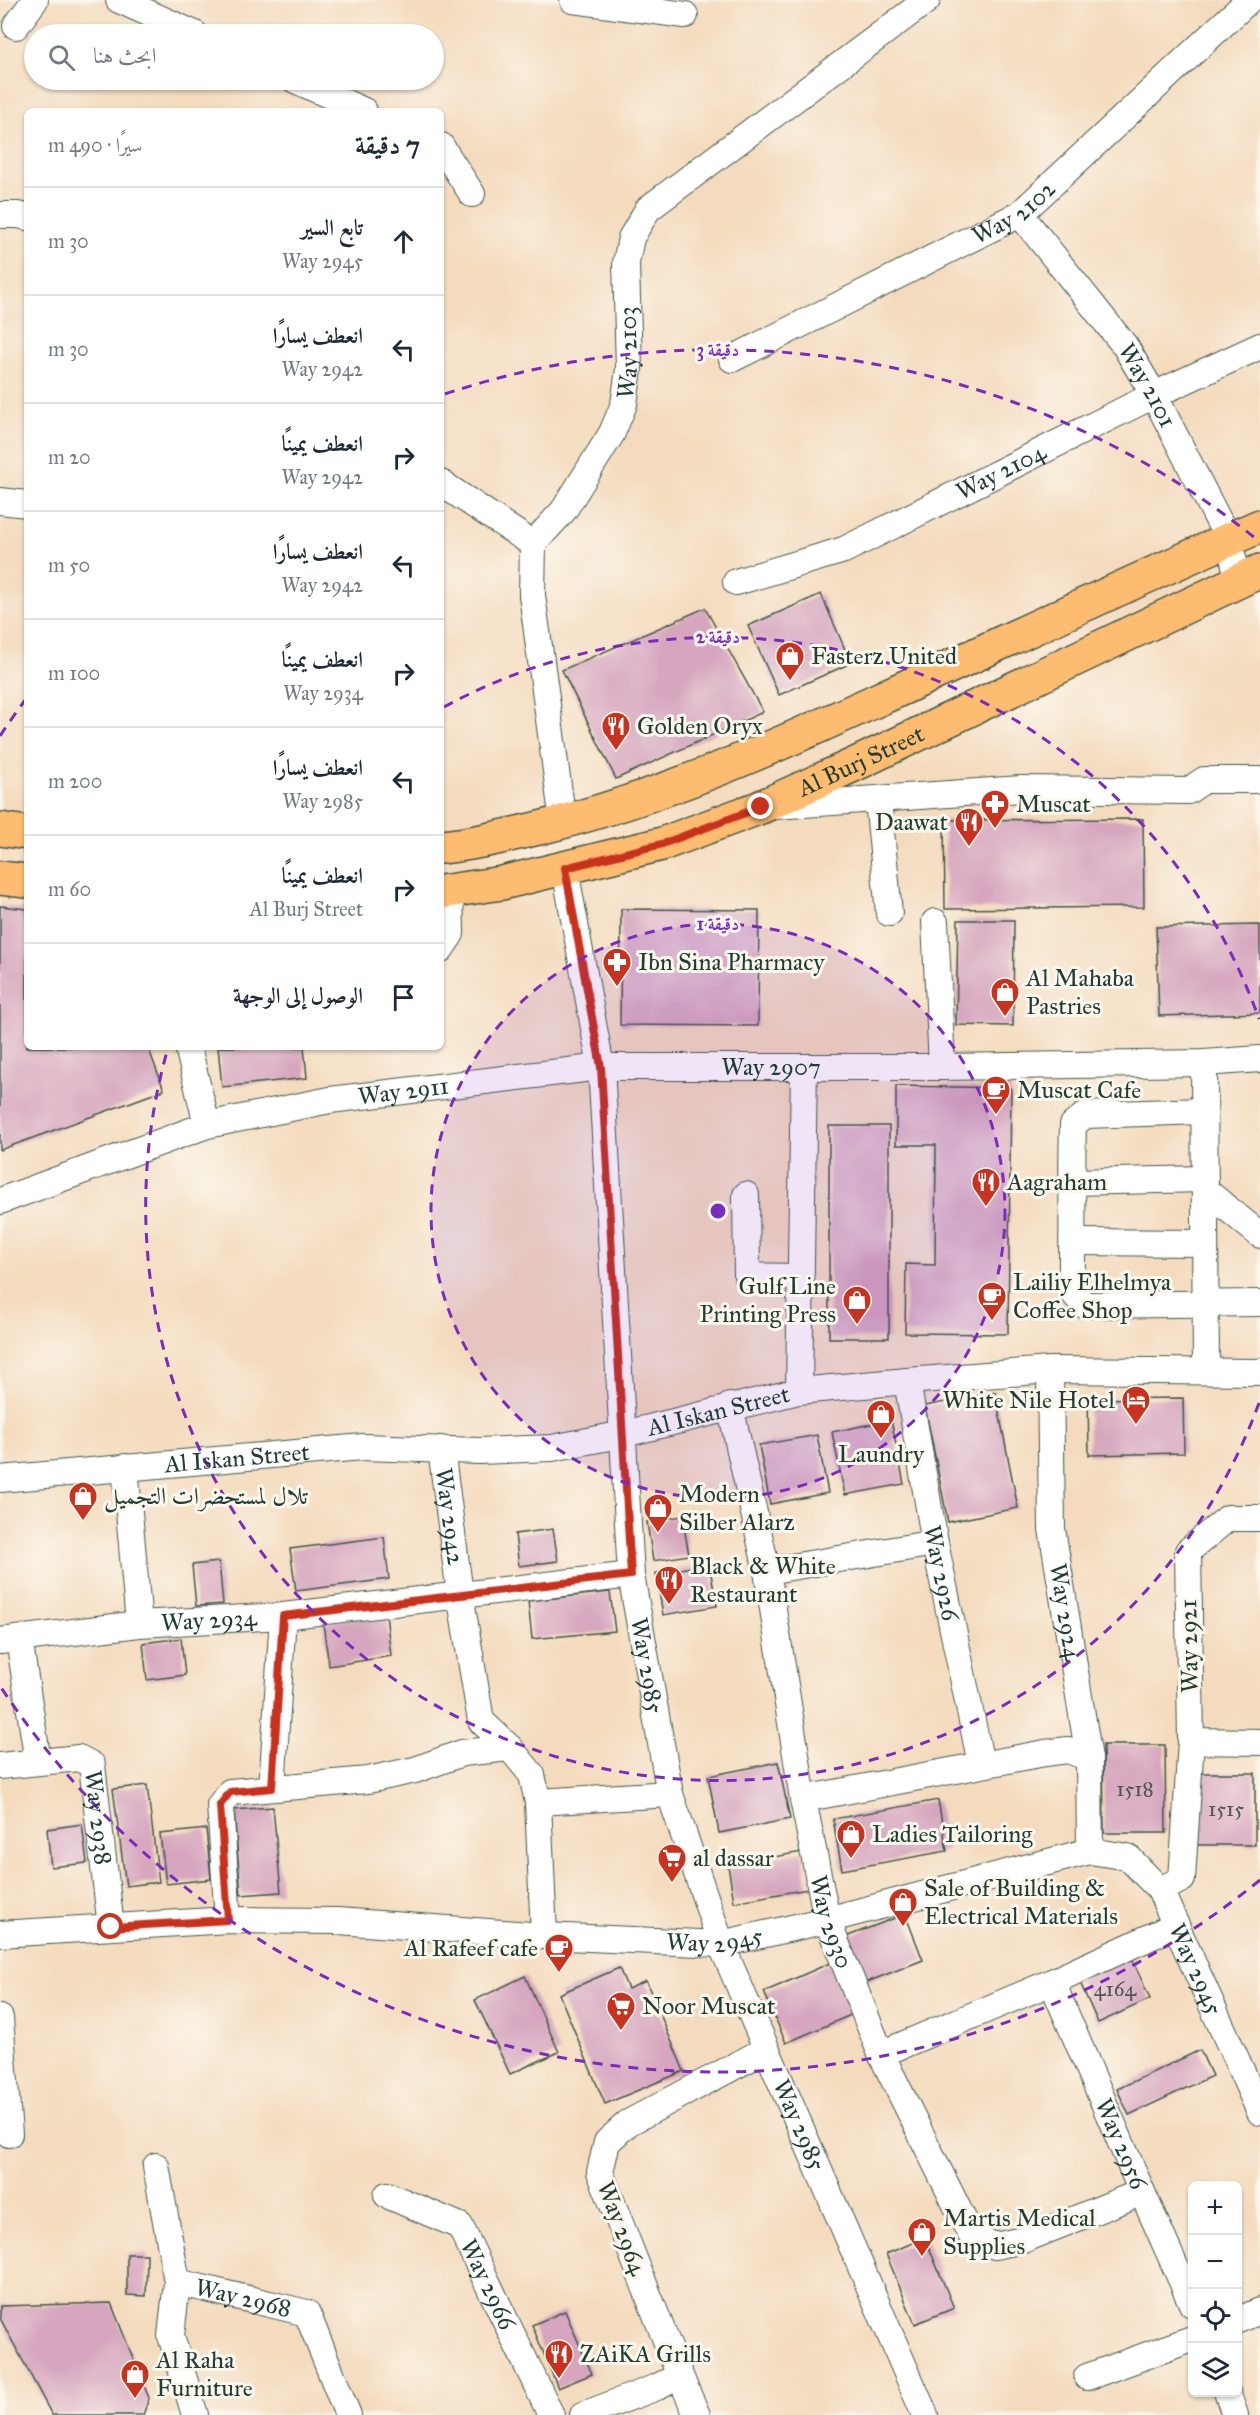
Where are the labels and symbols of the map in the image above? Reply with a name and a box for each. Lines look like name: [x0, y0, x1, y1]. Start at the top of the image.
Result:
street label: Way 2102: [967, 174, 1062, 251]
street label: Way 2103: [610, 306, 644, 401]
street label: Way 2101: [1112, 338, 1183, 433]
text: 3 دقيقة: [697, 339, 739, 362]
street label: Way 2104: [951, 436, 1051, 507]
text: 2 دقيقة: [696, 626, 740, 648]
shop icon: Fasterz United: [774, 640, 806, 682]
place label: Fasterz United: [811, 641, 957, 671]
restaurant icon: Golden Oryx: [600, 710, 632, 752]
place label: Golden Oryx: [637, 711, 763, 741]
street label: Al Burj Street: [792, 718, 929, 804]
pharmacy icon: Muscat: [979, 788, 1011, 830]
place label: Muscat: [1016, 789, 1091, 819]
route end: [747, 793, 773, 819]
restaurant icon: Daawat: [953, 806, 985, 848]
place label: Daawat: [875, 807, 948, 837]
text: 1 دقيقة: [697, 913, 739, 935]
pharmacy icon: Ibn Sina Pharmacy: [601, 946, 633, 988]
place label: Ibn Sina Pharmacy: [638, 947, 825, 977]
place label: Al Mahaba Pastries: [1025, 963, 1135, 1021]
shop icon: Al Mahaba Pastries: [989, 976, 1021, 1018]
street label: Way 2907: [721, 1052, 821, 1082]
street label: Way 2911: [356, 1071, 451, 1111]
cafe icon: Muscat Cafe: [980, 1074, 1012, 1116]
place label: Muscat Cafe: [1017, 1075, 1141, 1105]
restaurant icon: Aagraham: [970, 1166, 1002, 1208]
place label: Aagraham: [1006, 1167, 1107, 1197]
centre of rings: [708, 1201, 728, 1221]
place label: Lailiy Elhelmya Coffee Shop: [1013, 1267, 1172, 1325]
place label: Gulf Line Printing Press: [700, 1271, 836, 1329]
cafe icon: Lailiy Elhelmya Coffee Shop: [976, 1280, 1008, 1322]
shop icon: Gulf Line Printing Press: [841, 1284, 873, 1326]
street label: Al Iskan Street: [643, 1379, 793, 1443]
hotel icon: White Nile Hotel: [1120, 1384, 1152, 1426]
place label: White Nile Hotel: [942, 1385, 1116, 1415]
shop icon: Laundry: [865, 1398, 897, 1440]
street label: Al Iskan Street: [162, 1437, 311, 1480]
place label: Laundry: [838, 1439, 925, 1469]
street label: Way 2942: [429, 1466, 471, 1567]
place label: Modern Silber Alarz: [679, 1479, 795, 1537]
shop icon: تلال لمستحضرات التجميل: [67, 1480, 99, 1522]
place label: تلال لمستحضرات التجميل: [104, 1481, 308, 1513]
shop icon: Modern Silber Alarz: [642, 1492, 674, 1534]
street label: Way 2926: [917, 1523, 966, 1624]
place label: Black & White Restaurant: [690, 1551, 836, 1609]
street label: Way 2924: [1043, 1561, 1088, 1663]
restaurant icon: Black & White Restaurant: [653, 1564, 685, 1606]
street label: Way 2921: [1173, 1599, 1205, 1693]
street label: Way 2934: [160, 1602, 258, 1638]
street label: Way 2985: [624, 1615, 670, 1716]
street label: Way 2938: [78, 1769, 119, 1866]
house number: 1518: [1116, 1776, 1154, 1802]
house number: 1515: [1208, 1796, 1244, 1822]
shop icon: Ladies Tailoring: [835, 1818, 867, 1860]
place label: Ladies Tailoring: [872, 1819, 1033, 1849]
supermarket icon: al dassar: [656, 1842, 688, 1884]
place label: al dassar: [693, 1843, 774, 1873]
street label: Way 2930: [803, 1873, 860, 1973]
place label: Sale of Building & Electrical Materials: [924, 1873, 1118, 1931]
shop icon: Sale of Building & Electrical Materials: [887, 1886, 919, 1928]
route start: [97, 1913, 123, 1939]
street label: Way 2945: [1162, 1919, 1229, 2020]
street label: Way 2945: [666, 1920, 766, 1959]
cafe icon: Al Rafeef cafe: [543, 1932, 575, 1974]
place label: Al Rafeef cafe: [403, 1933, 538, 1963]
house number: 4164: [1094, 1976, 1137, 2002]
supermarket icon: Noor Muscat: [605, 1990, 637, 2032]
place label: Noor Muscat: [642, 1991, 776, 2021]
street label: Way 2985: [766, 2074, 832, 2175]
street label: Way 2956: [1089, 2094, 1154, 2194]
street label: Way 2964: [590, 2177, 654, 2280]
place label: Martis Medical Supplies: [943, 2203, 1096, 2261]
shop icon: Martis Medical Supplies: [906, 2216, 938, 2258]
street label: Way 2966: [453, 2234, 523, 2335]
street label: Way 2968: [192, 2272, 294, 2324]
restaurant icon: ZAiKA Grills: [543, 2338, 575, 2380]
place label: ZAiKA Grills: [580, 2339, 711, 2369]
place label: Al Raha Furniture: [155, 2345, 253, 2403]
shop icon: Al Raha Furniture: [119, 2358, 151, 2400]

